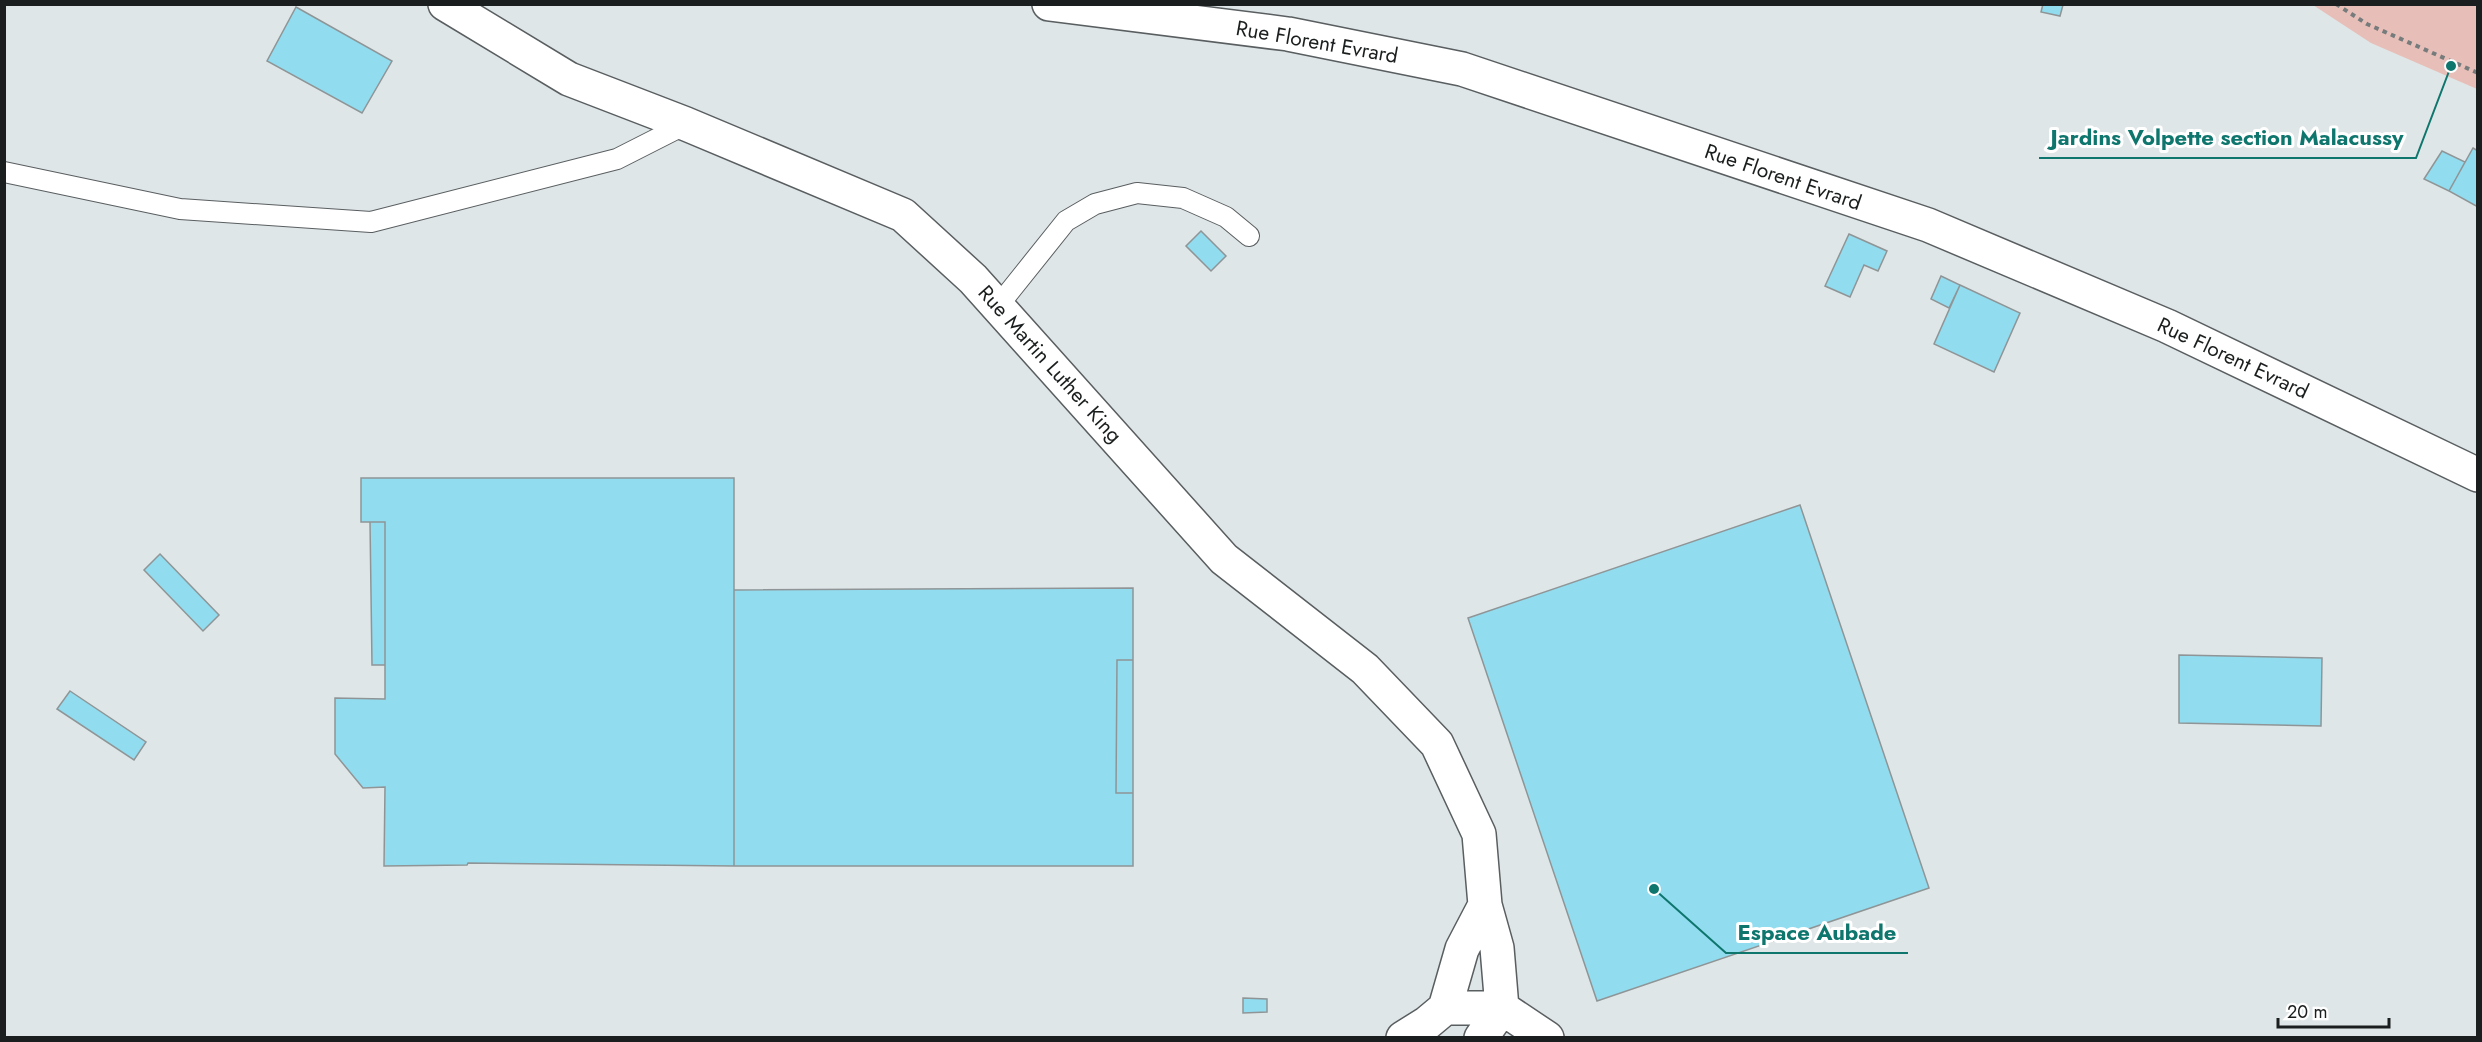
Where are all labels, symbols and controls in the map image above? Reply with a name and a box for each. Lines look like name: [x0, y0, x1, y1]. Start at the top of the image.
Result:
street label: Rue Florent Evrard: [1234, 13, 1400, 71]
callout: Jardins Volpette section Malacussy: [2039, 118, 2416, 158]
text: Jardins Volpette section Malacussy: [2047, 121, 2404, 153]
street label: Rue Florent Evrard: [1701, 136, 1865, 218]
street label: Rue Martin Luther King: [971, 279, 1129, 449]
street label: Rue Florent Evrard: [2152, 310, 2314, 406]
callout: Espace Aubade: [1726, 913, 1908, 953]
text: Espace Aubade: [1738, 916, 1896, 948]
scale bar: [2278, 991, 2389, 1029]
text: 20 m: [2287, 999, 2327, 1025]

